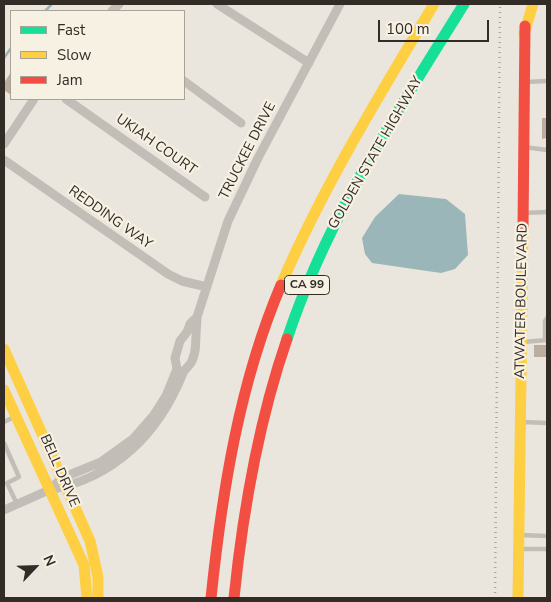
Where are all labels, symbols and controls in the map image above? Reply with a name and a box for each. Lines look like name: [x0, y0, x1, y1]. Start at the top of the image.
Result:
legend: [10, 10, 185, 100]
scale bar: [381, 10, 492, 42]
text: 100 m: [386, 19, 430, 39]
text: Fast: [57, 20, 85, 40]
text: Slow: [57, 45, 91, 65]
text: Jam: [57, 70, 83, 90]
street label: GOLDEN STATE HIGHWAY: [325, 74, 427, 232]
street label: TRUCKEE DRIVE: [216, 99, 280, 203]
street label: UKIAH COURT: [112, 111, 200, 179]
street label: REDDING WAY: [65, 183, 155, 253]
street label: ATWATER BOULEVARD: [512, 223, 532, 379]
road number: CA 99: [284, 276, 330, 294]
street label: BELL DRIVE: [36, 432, 82, 510]
north arrow: [10, 542, 60, 592]
text: N: [38, 552, 60, 569]

